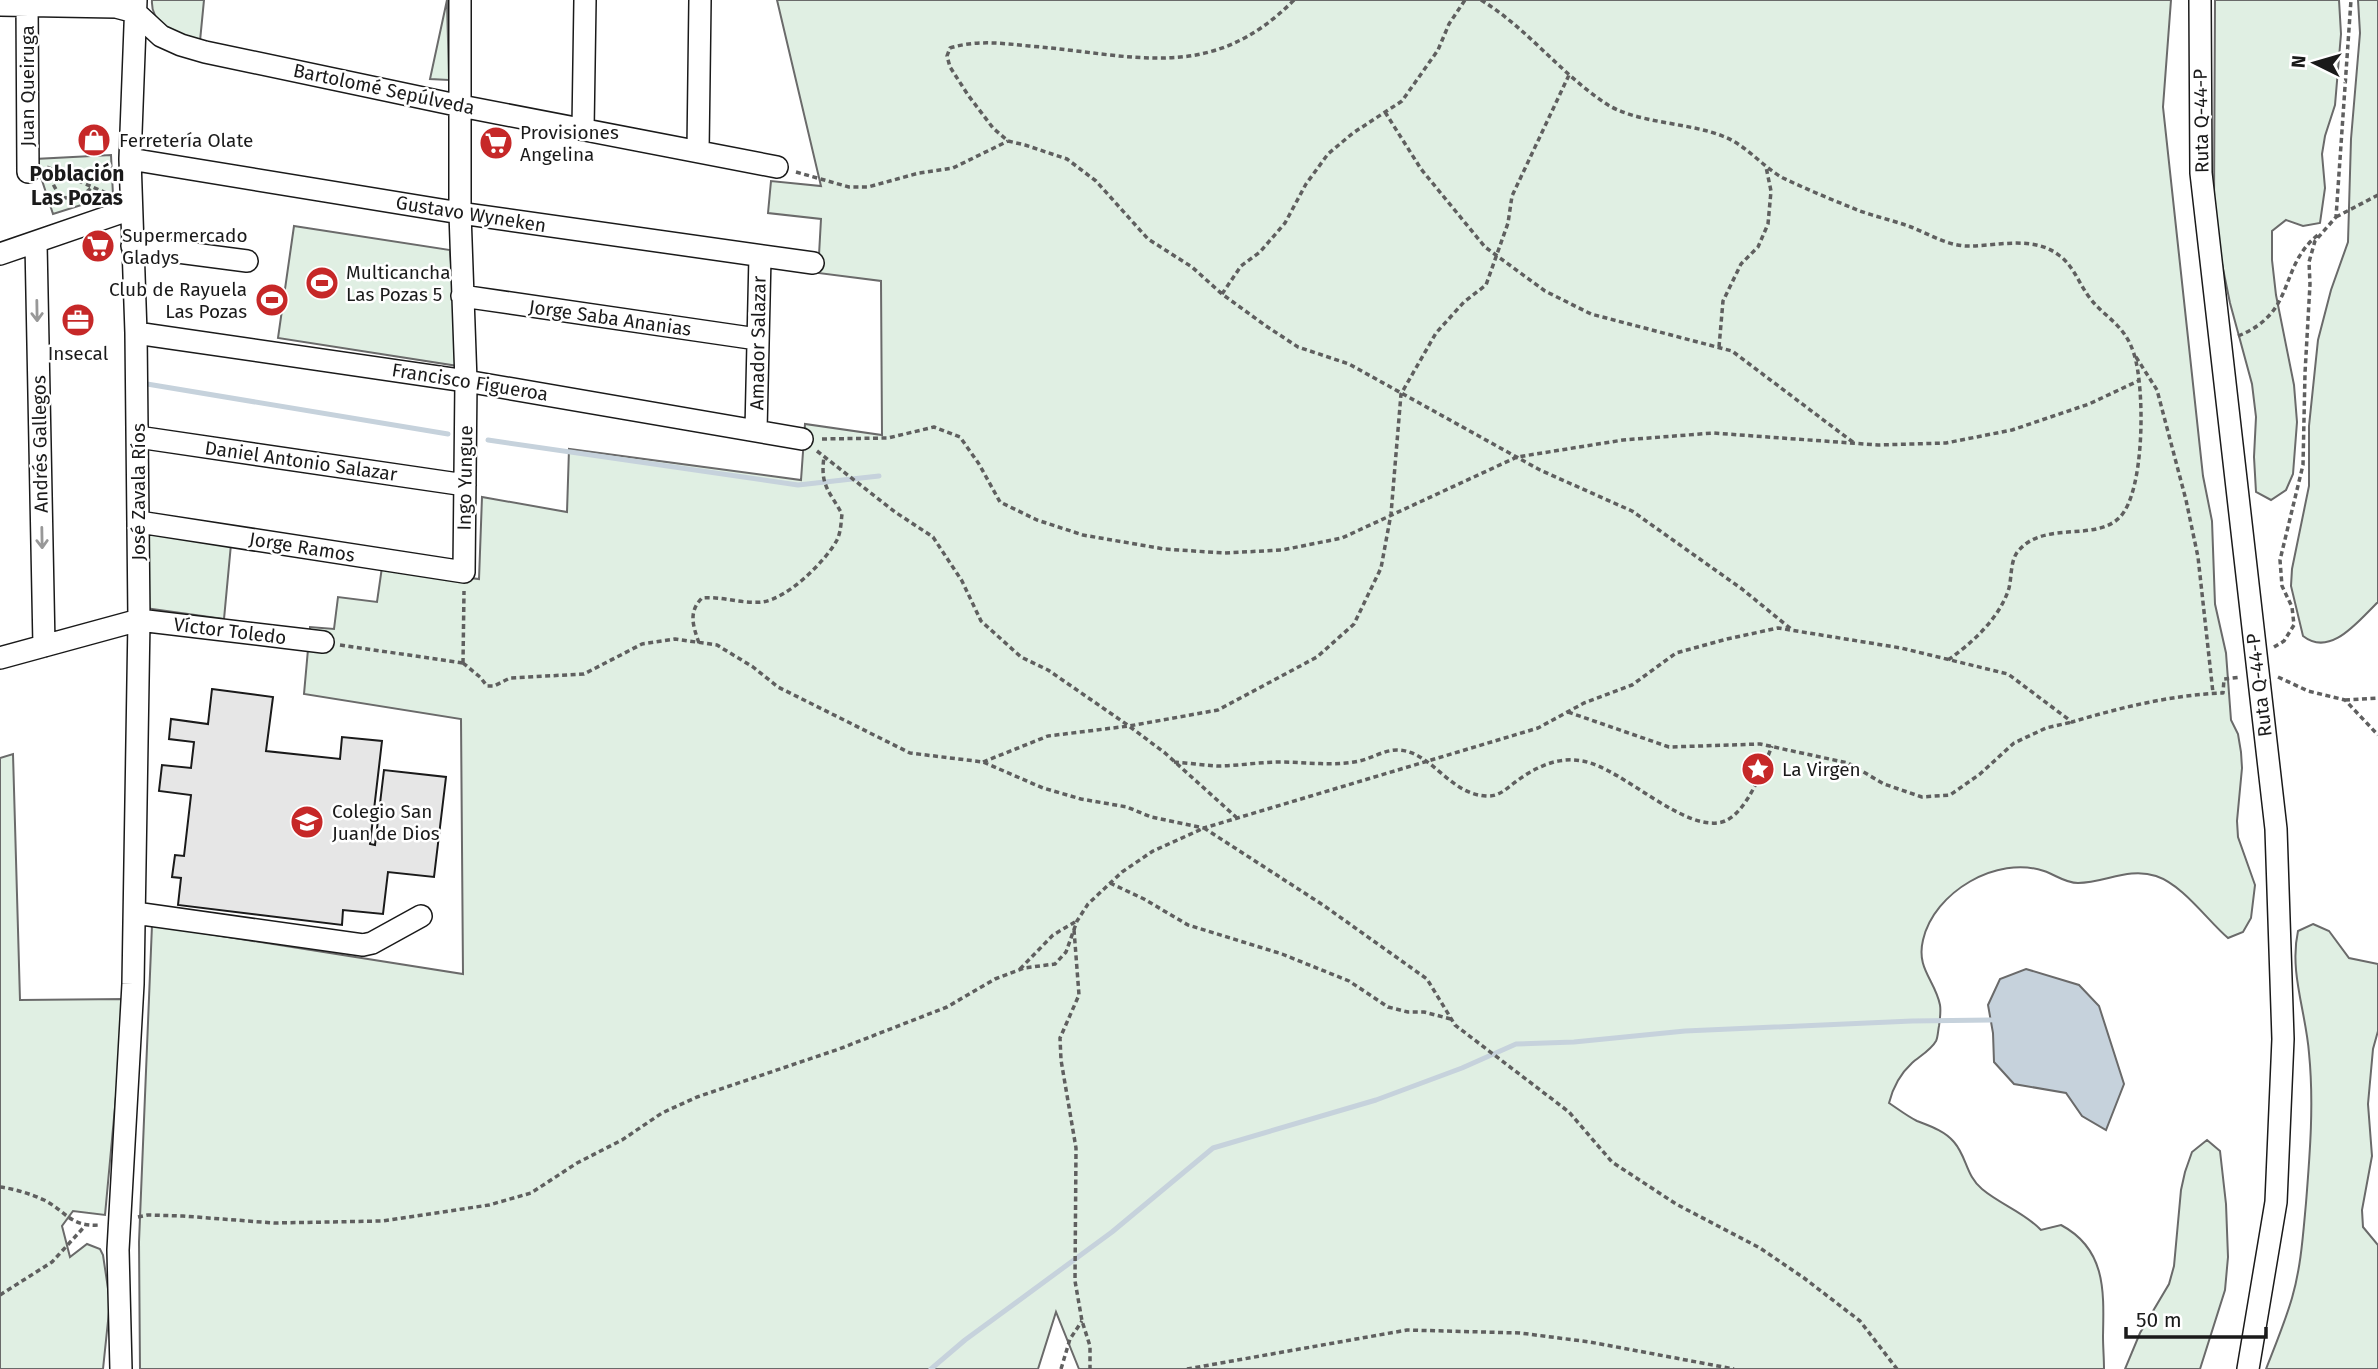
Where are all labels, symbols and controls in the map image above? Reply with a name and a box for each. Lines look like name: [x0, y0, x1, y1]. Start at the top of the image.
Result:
street label: Juan Queiruga: [16, 25, 39, 147]
north arrow: [2280, 28, 2350, 98]
text: N: [2287, 54, 2311, 69]
street label: Bartolomé Sepúlveda: [291, 59, 477, 119]
street label: Ruta Q-44-P: [2189, 69, 2213, 173]
shop icon: Ferretería Olate: [75, 121, 113, 159]
place label: Provisiones Angelina: [520, 121, 619, 166]
supermarket icon: Provisiones Angelina: [477, 124, 515, 162]
place label: Ferretería Olate: [119, 129, 253, 152]
district label: Población Las Pozas: [30, 161, 124, 211]
street label: Gustavo Wyneken: [394, 191, 548, 237]
place label: Supermercado Gladys: [122, 224, 247, 269]
supermarket icon: Supermercado Gladys: [79, 227, 117, 265]
place label: Multicancha Las Pozas 5: [346, 261, 451, 306]
sports icon: Multicancha Las Pozas 5: [303, 264, 341, 302]
street label: Amador Salazar: [745, 275, 771, 410]
place label: Club de Rayuela Las Pozas: [109, 278, 247, 323]
sports icon: Club de Rayuela Las Pozas: [253, 281, 291, 319]
street label: Jorge Saba Ananias: [527, 295, 693, 341]
one-way arrow: [30, 299, 44, 322]
office icon: Insecal: [59, 301, 97, 339]
place label: Insecal: [48, 342, 109, 365]
street label: Francisco Figueroa: [390, 358, 550, 406]
street label: Andrés Gallegos: [27, 375, 53, 513]
street label: José Zavala Ríos: [127, 423, 150, 561]
street label: Ingo Yungue: [453, 425, 477, 531]
street label: Daniel Antonio Salazar: [203, 436, 399, 486]
one-way arrow: [35, 527, 49, 550]
street label: Jorge Ramos: [247, 527, 357, 567]
street label: Víctor Toledo: [172, 613, 288, 649]
street label: Ruta Q-44-P: [2241, 632, 2277, 738]
place icon: La Virgen: [1739, 750, 1777, 788]
place label: La Virgen: [1782, 758, 1861, 781]
place label: Colegio San Juan de Dios: [332, 800, 440, 845]
school or university icon: Colegio San Juan de Dios: [288, 803, 326, 841]
scale bar: [2126, 1296, 2266, 1340]
text: 50 m: [2136, 1307, 2182, 1333]

